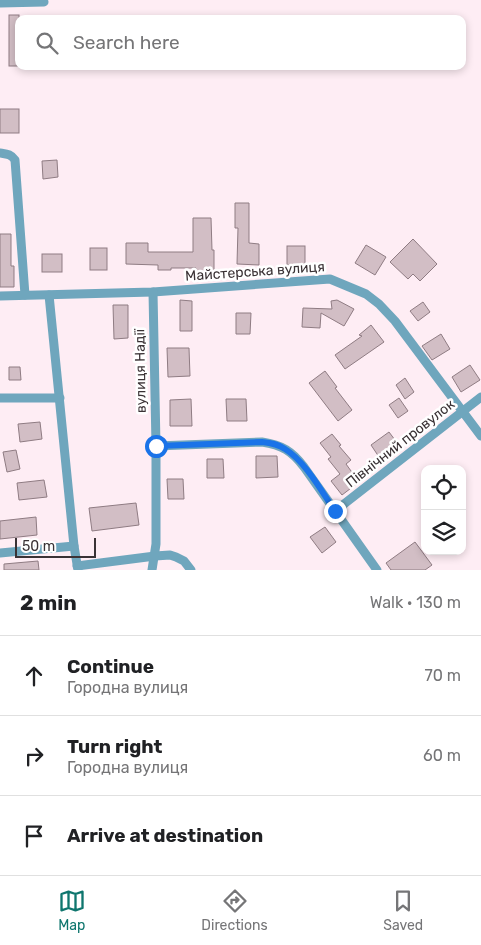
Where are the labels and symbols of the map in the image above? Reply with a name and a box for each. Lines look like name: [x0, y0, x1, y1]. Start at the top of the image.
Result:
street label: Майстерська вулиця: [185, 258, 325, 285]
street label: вулиця Надії: [131, 328, 150, 413]
street label: Північний провулок: [343, 395, 458, 491]
route start: [145, 435, 168, 458]
route end: [324, 500, 347, 523]
scale bar: [15, 535, 96, 558]

